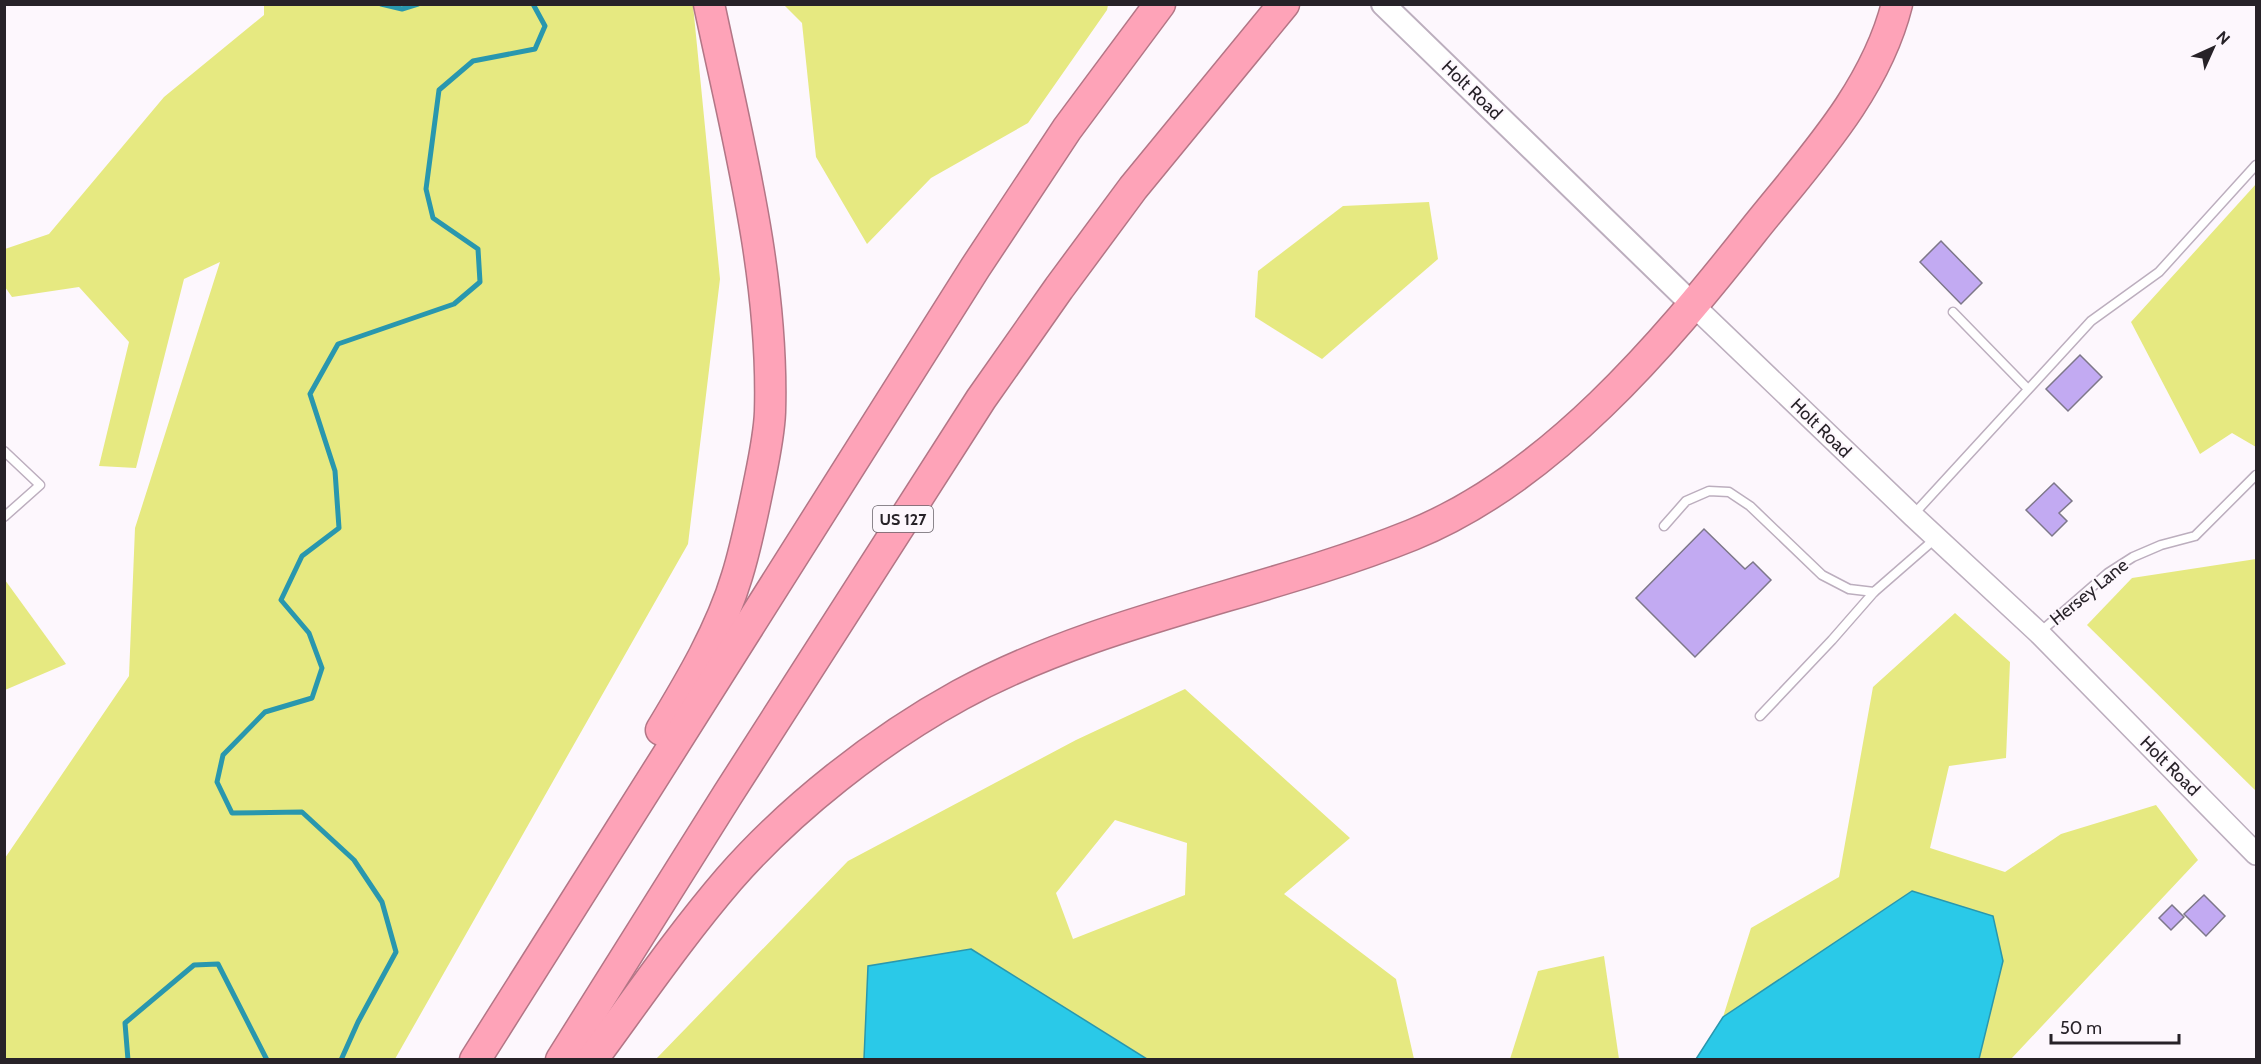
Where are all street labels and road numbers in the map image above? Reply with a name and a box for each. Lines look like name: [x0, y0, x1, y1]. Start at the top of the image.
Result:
street label: Holt Road: [1437, 56, 1507, 124]
street label: Holt Road: [1786, 394, 1856, 462]
road number: US 127: [873, 506, 933, 532]
street label: Hersey Lane: [2046, 554, 2132, 630]
street label: Holt Road: [2135, 731, 2205, 801]

